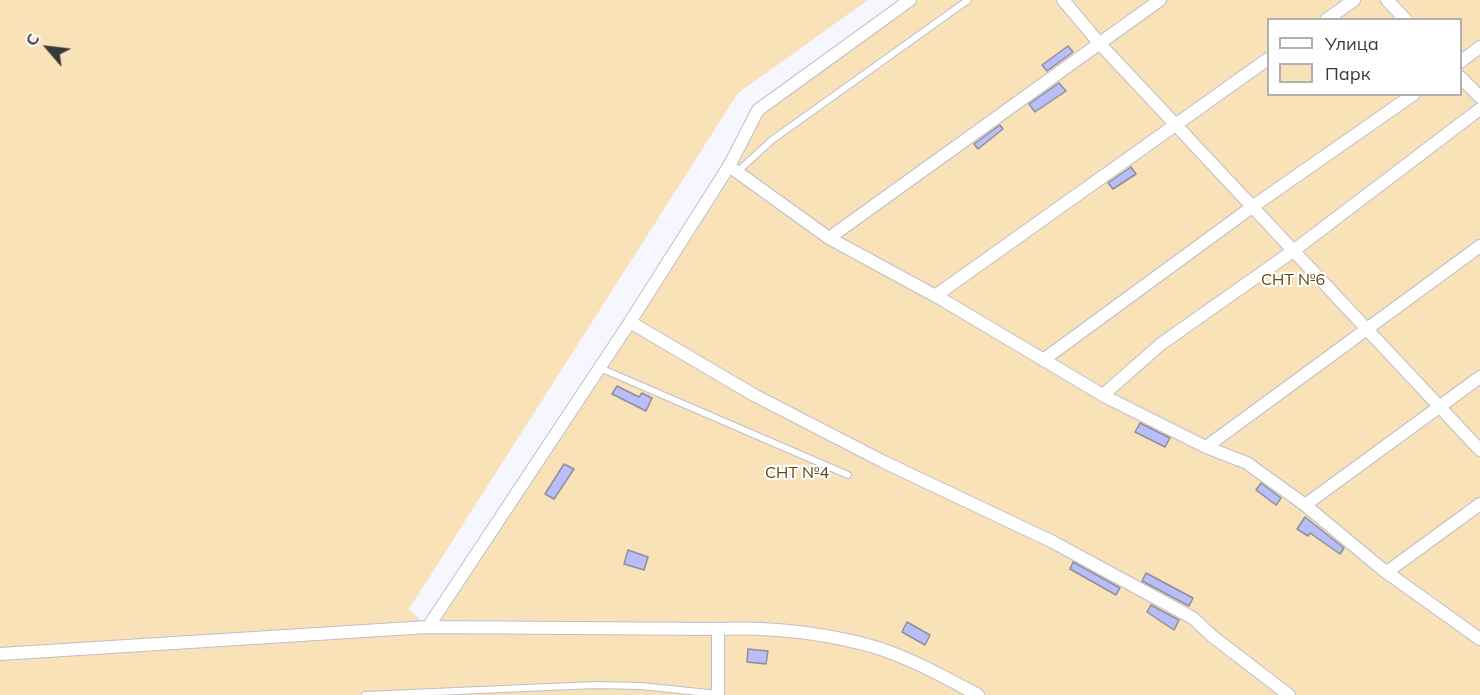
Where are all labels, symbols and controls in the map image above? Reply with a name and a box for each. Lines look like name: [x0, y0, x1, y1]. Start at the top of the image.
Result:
north arrow: [18, 18, 78, 78]
legend: [1267, 18, 1462, 96]
text: С: [21, 30, 44, 49]
text: Улица: [1325, 32, 1379, 55]
text: Парк: [1325, 62, 1370, 85]
park label: СНТ №6: [1261, 270, 1325, 290]
park label: СНТ №4: [765, 463, 829, 483]

